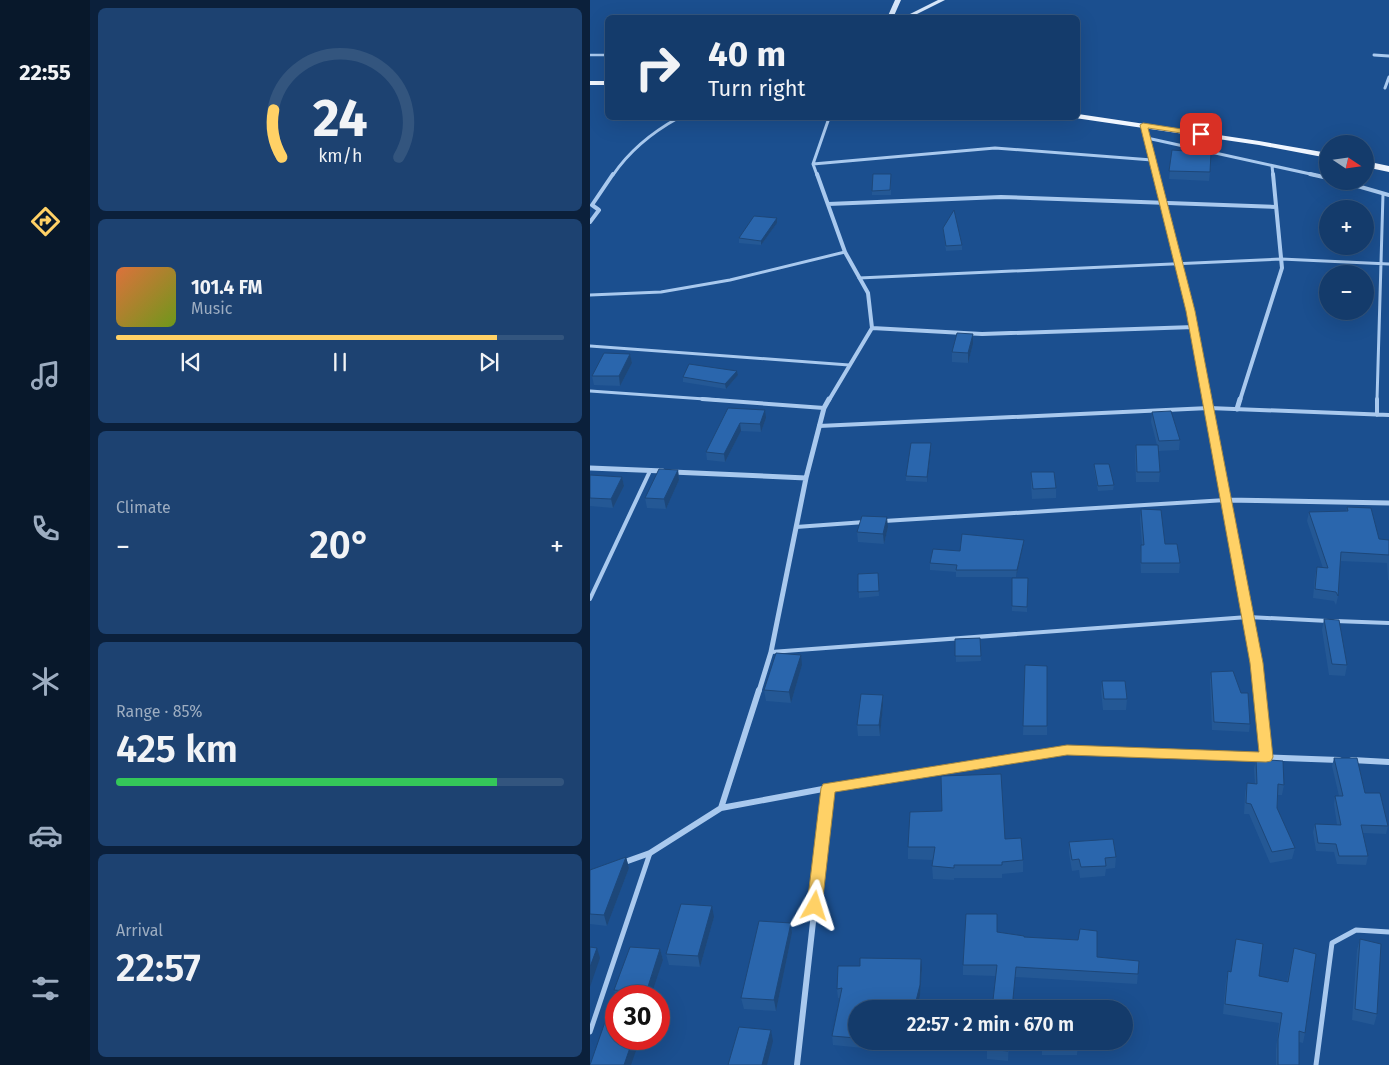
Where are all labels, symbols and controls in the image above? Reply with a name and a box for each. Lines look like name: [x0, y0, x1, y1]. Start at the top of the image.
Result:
text: 40 m: [708, 33, 786, 75]
icon: right: [625, 35, 690, 100]
text: 22:55: [19, 59, 71, 86]
text: Turn right: [708, 75, 805, 102]
text: 24: [313, 87, 367, 150]
pin: [1180, 113, 1222, 155]
icon: arrive: [1187, 120, 1215, 148]
north arrow: [1319, 135, 1374, 190]
map controls: [1319, 135, 1374, 320]
text: km/h: [318, 145, 362, 167]
button: +: [1319, 200, 1374, 255]
icon: directions: [28, 204, 63, 239]
button: −: [1319, 265, 1374, 320]
text: 101.4 FM: [191, 276, 262, 299]
text: Music: [191, 299, 232, 318]
icon: previous: [177, 348, 205, 376]
icon: pause: [326, 348, 354, 376]
icon: next: [475, 348, 503, 376]
icon: music: [28, 358, 63, 393]
text: Climate: [116, 498, 171, 517]
icon: phone: [28, 511, 63, 546]
text: 20°: [309, 522, 371, 568]
text: −: [116, 530, 130, 563]
text: +: [550, 530, 564, 563]
icon: climate: [28, 664, 63, 699]
text: Range · 85%: [116, 702, 202, 721]
text: 425 km: [116, 726, 238, 772]
icon: car: [28, 818, 63, 853]
position arrow: [788, 879, 840, 931]
text: Arrival: [116, 921, 163, 940]
text: 22:57: [116, 945, 201, 991]
icon: filters: [28, 971, 63, 1006]
speed limit sign: 30: [605, 985, 670, 1050]
text: 22:57 · 2 min · 670 m: [907, 1013, 1074, 1036]

